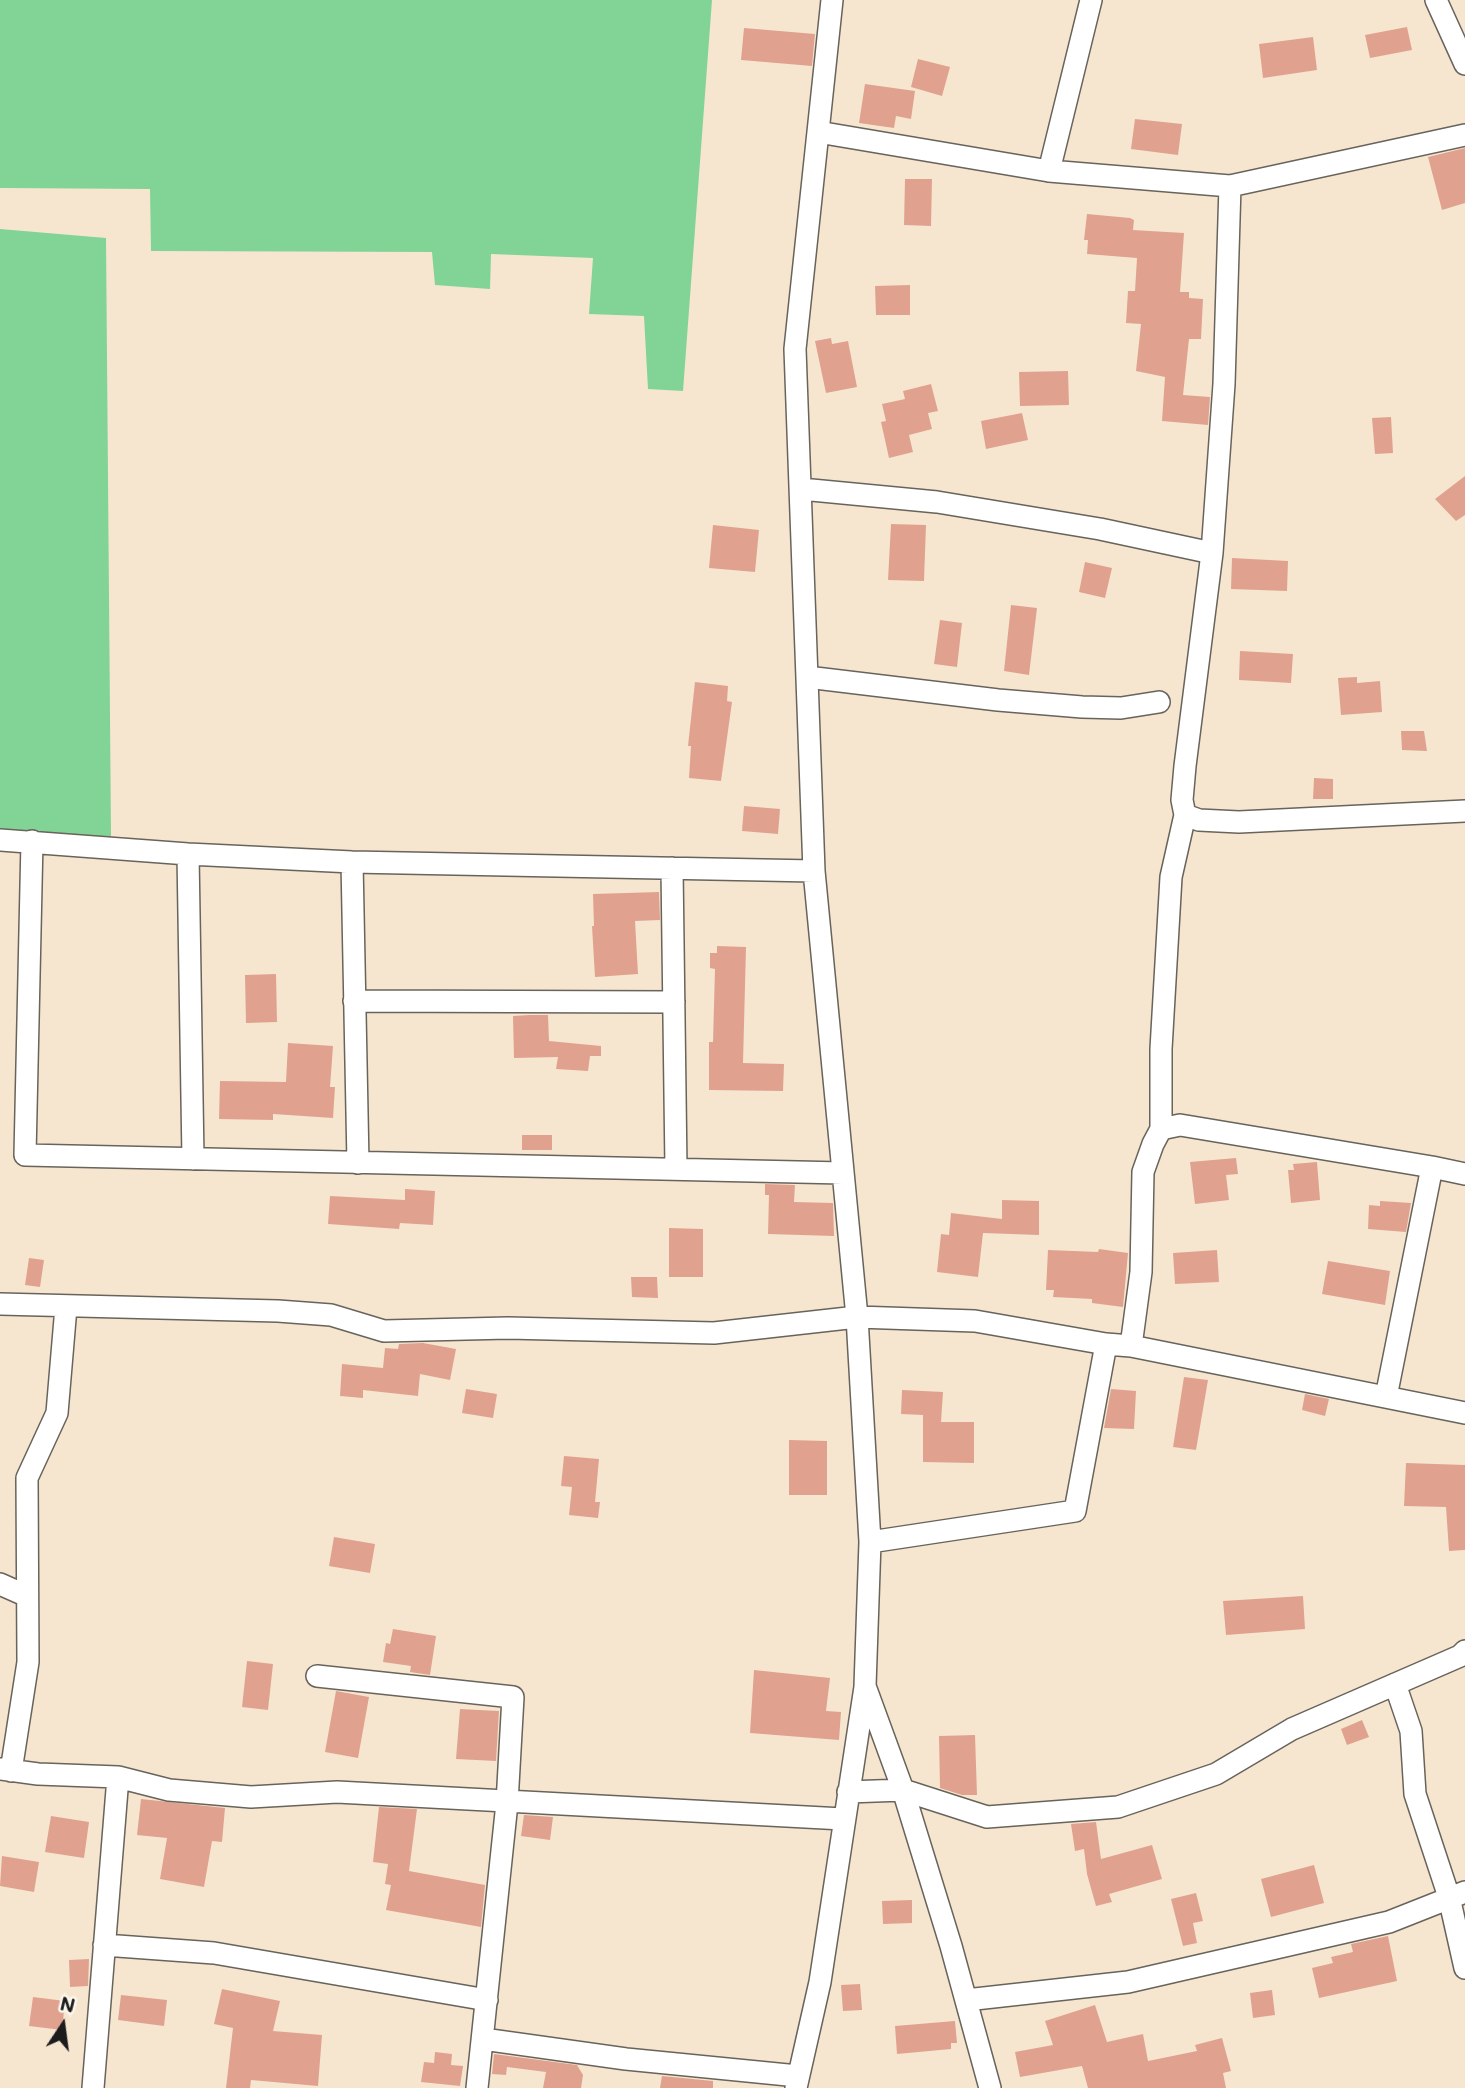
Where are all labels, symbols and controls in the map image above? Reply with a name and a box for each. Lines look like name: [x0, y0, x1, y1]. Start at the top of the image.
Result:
north arrow: [28, 1990, 98, 2060]
text: N: [58, 1990, 78, 2018]

